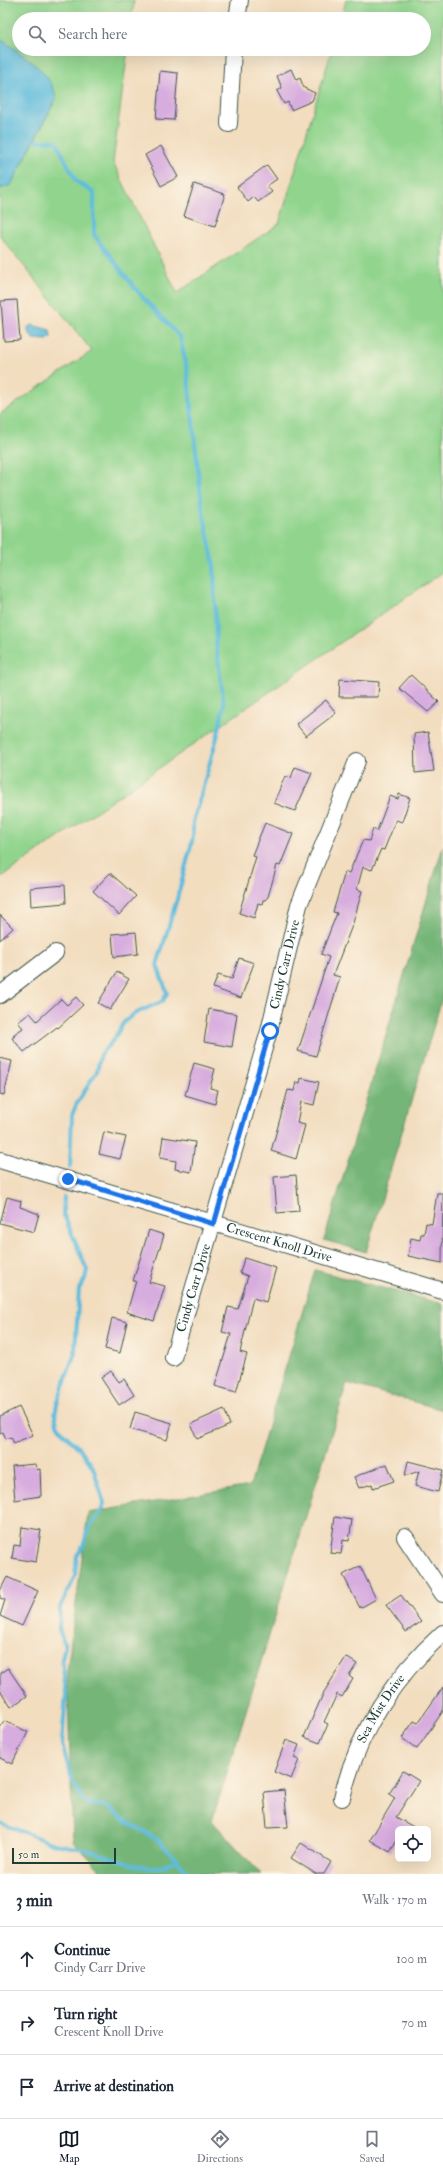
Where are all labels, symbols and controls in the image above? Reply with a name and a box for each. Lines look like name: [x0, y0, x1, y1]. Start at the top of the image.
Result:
search box: [12, 12, 431, 56]
icon: search: [26, 23, 48, 45]
text: Search here: [58, 25, 127, 44]
street label: Cindy Carr Drive: [266, 918, 303, 1011]
route start: [261, 1022, 279, 1040]
route end: [59, 1170, 77, 1188]
street label: Crescent Knoll Drive: [224, 1219, 334, 1266]
street label: Cindy Carr Drive: [173, 1241, 214, 1334]
street label: Sea Mist Drive: [354, 1671, 409, 1746]
map controls: [395, 1826, 431, 1862]
button: locate: [395, 1826, 431, 1862]
scale bar: [12, 1846, 116, 1865]
text: 50 m: [18, 1848, 39, 1861]
text: 3 min: [16, 1890, 53, 1911]
text: Walk · 170 m: [362, 1892, 427, 1908]
text: Continue: [54, 1941, 110, 1960]
icon: ahead: [16, 1948, 38, 1970]
text: 100 m: [396, 1951, 427, 1967]
text: Cindy Carr Drive: [54, 1960, 145, 1976]
text: Turn right: [54, 2005, 117, 2024]
icon: right: [16, 2012, 38, 2034]
text: 70 m: [402, 2015, 427, 2031]
text: Crescent Knoll Drive: [54, 2024, 163, 2040]
icon: arrive: [16, 2076, 38, 2098]
text: Arrive at destination: [54, 2077, 174, 2096]
tab: Map: [58, 2128, 80, 2165]
tab: Directions: [197, 2128, 243, 2165]
tab: Saved: [360, 2128, 385, 2165]

